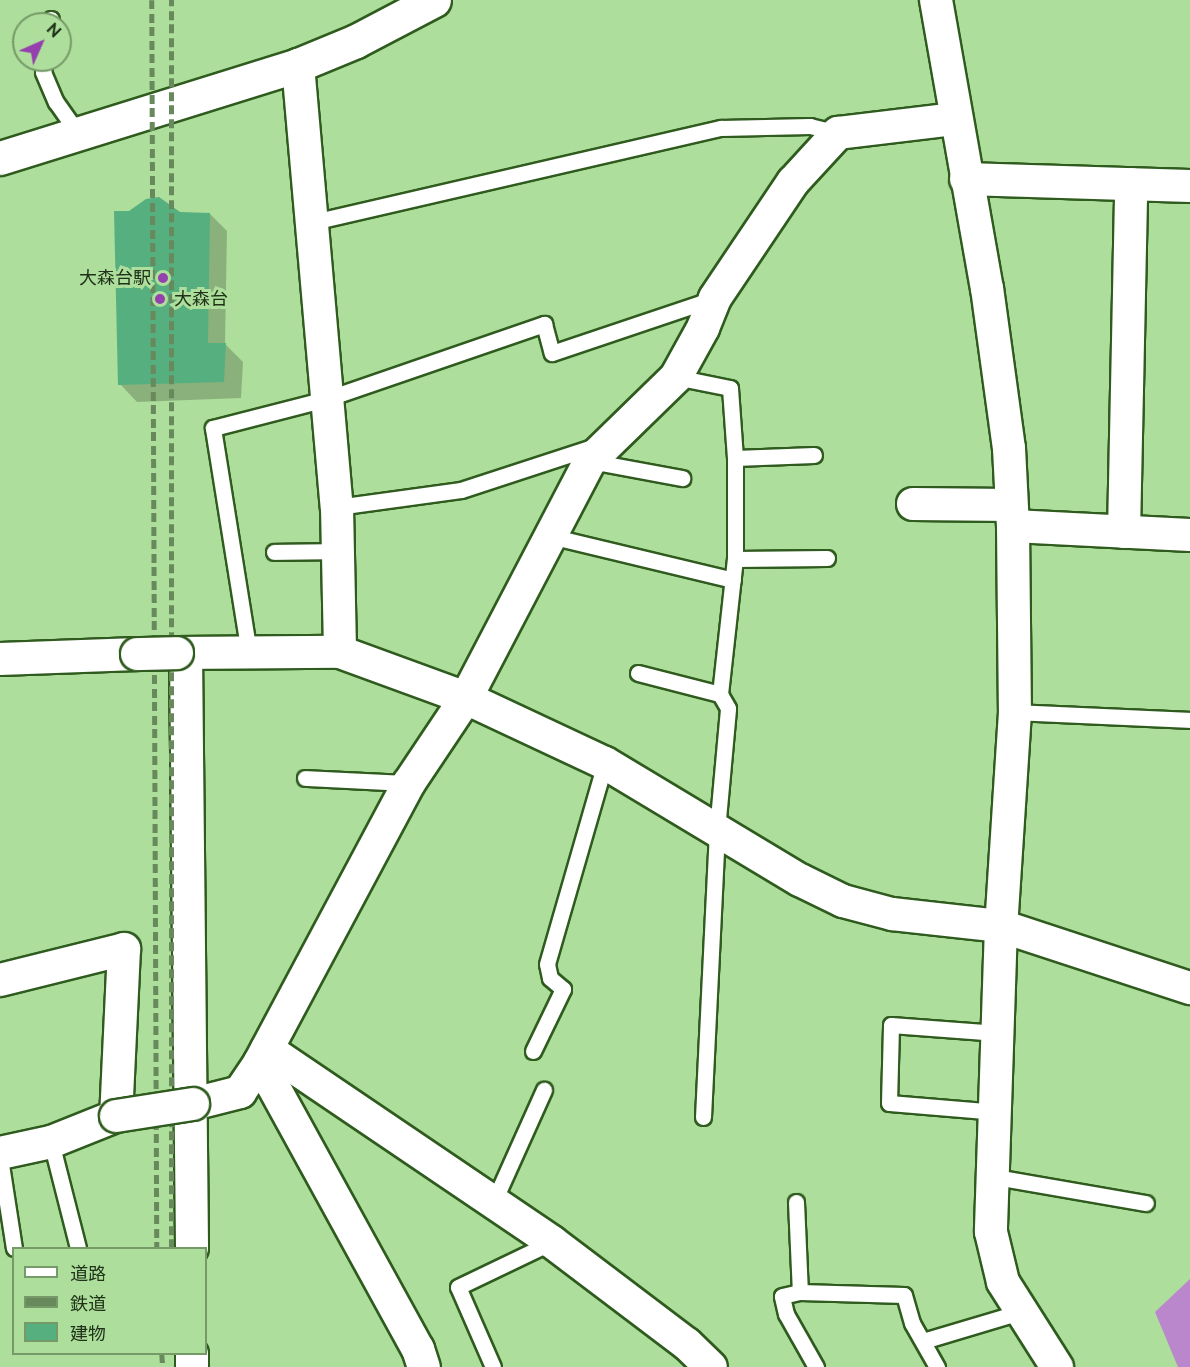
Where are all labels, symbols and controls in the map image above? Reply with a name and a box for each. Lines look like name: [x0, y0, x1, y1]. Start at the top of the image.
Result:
north arrow: [12, 12, 72, 72]
text: N: [43, 19, 65, 41]
place label: 大森台駅: [79, 267, 151, 289]
marker: 大森台駅: [156, 271, 170, 285]
place label: 大森台: [174, 288, 228, 310]
marker: 大森台: [151, 290, 169, 308]
legend: [12, 1247, 207, 1355]
text: 道路: [70, 1263, 106, 1284]
text: 鉄道: [70, 1293, 106, 1314]
text: 建物: [70, 1323, 106, 1344]

